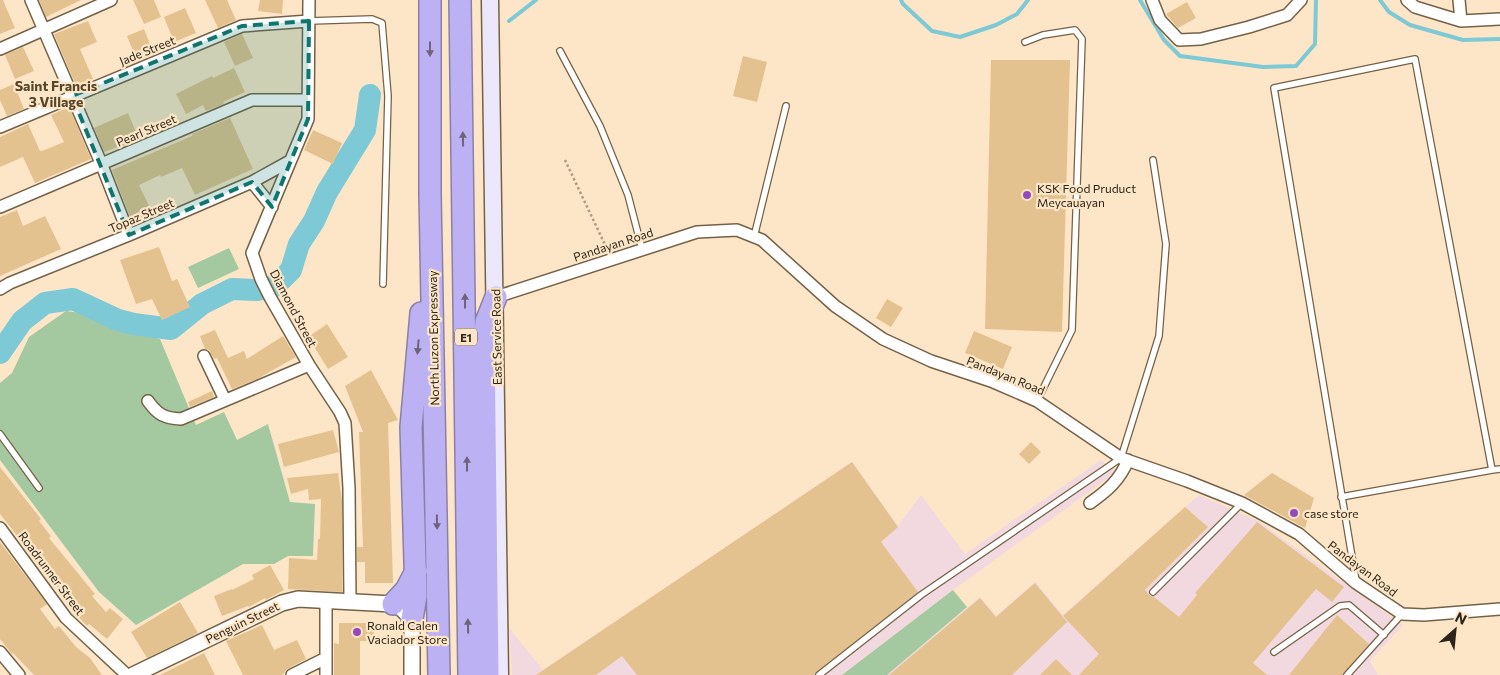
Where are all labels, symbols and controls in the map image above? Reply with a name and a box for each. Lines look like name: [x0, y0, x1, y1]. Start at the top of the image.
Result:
street label: Jade Street: [117, 32, 178, 69]
one-way arrow: [426, 41, 434, 57]
district label: Saint Francis 3 Village: [15, 77, 98, 110]
street label: Pearl Street: [114, 111, 178, 149]
one-way arrow: [458, 131, 466, 147]
place label: KSK Food Pruduct Meycauayan: [1037, 181, 1136, 209]
marker: KSK Food Pruduct Meycauayan: [1021, 189, 1033, 201]
street label: Topaz Street: [106, 195, 176, 235]
street label: Pandayan Road: [571, 224, 655, 264]
street label: Diamond Street: [268, 267, 320, 349]
street label: North Luzon Expressway: [425, 270, 441, 406]
street label: East Service Road: [488, 289, 504, 385]
one-way arrow: [461, 293, 469, 309]
road number: E1: [455, 328, 477, 346]
one-way arrow: [414, 339, 422, 355]
street label: Pandayan Road: [965, 353, 1047, 397]
one-way arrow: [462, 456, 470, 472]
place label: case store: [1304, 506, 1359, 520]
marker: case store: [1288, 507, 1300, 519]
one-way arrow: [433, 515, 441, 531]
street label: Roadrunner Street: [16, 529, 88, 617]
street label: Pandayan Road: [1326, 537, 1401, 599]
street label: Penguin Street: [203, 598, 281, 646]
north arrow: [1430, 605, 1480, 655]
text: N: [1453, 608, 1470, 628]
place label: Ronald Calen Vaciador Store: [367, 618, 447, 646]
one-way arrow: [464, 618, 472, 634]
marker: Ronald Calen Vaciador Store: [351, 626, 363, 638]

